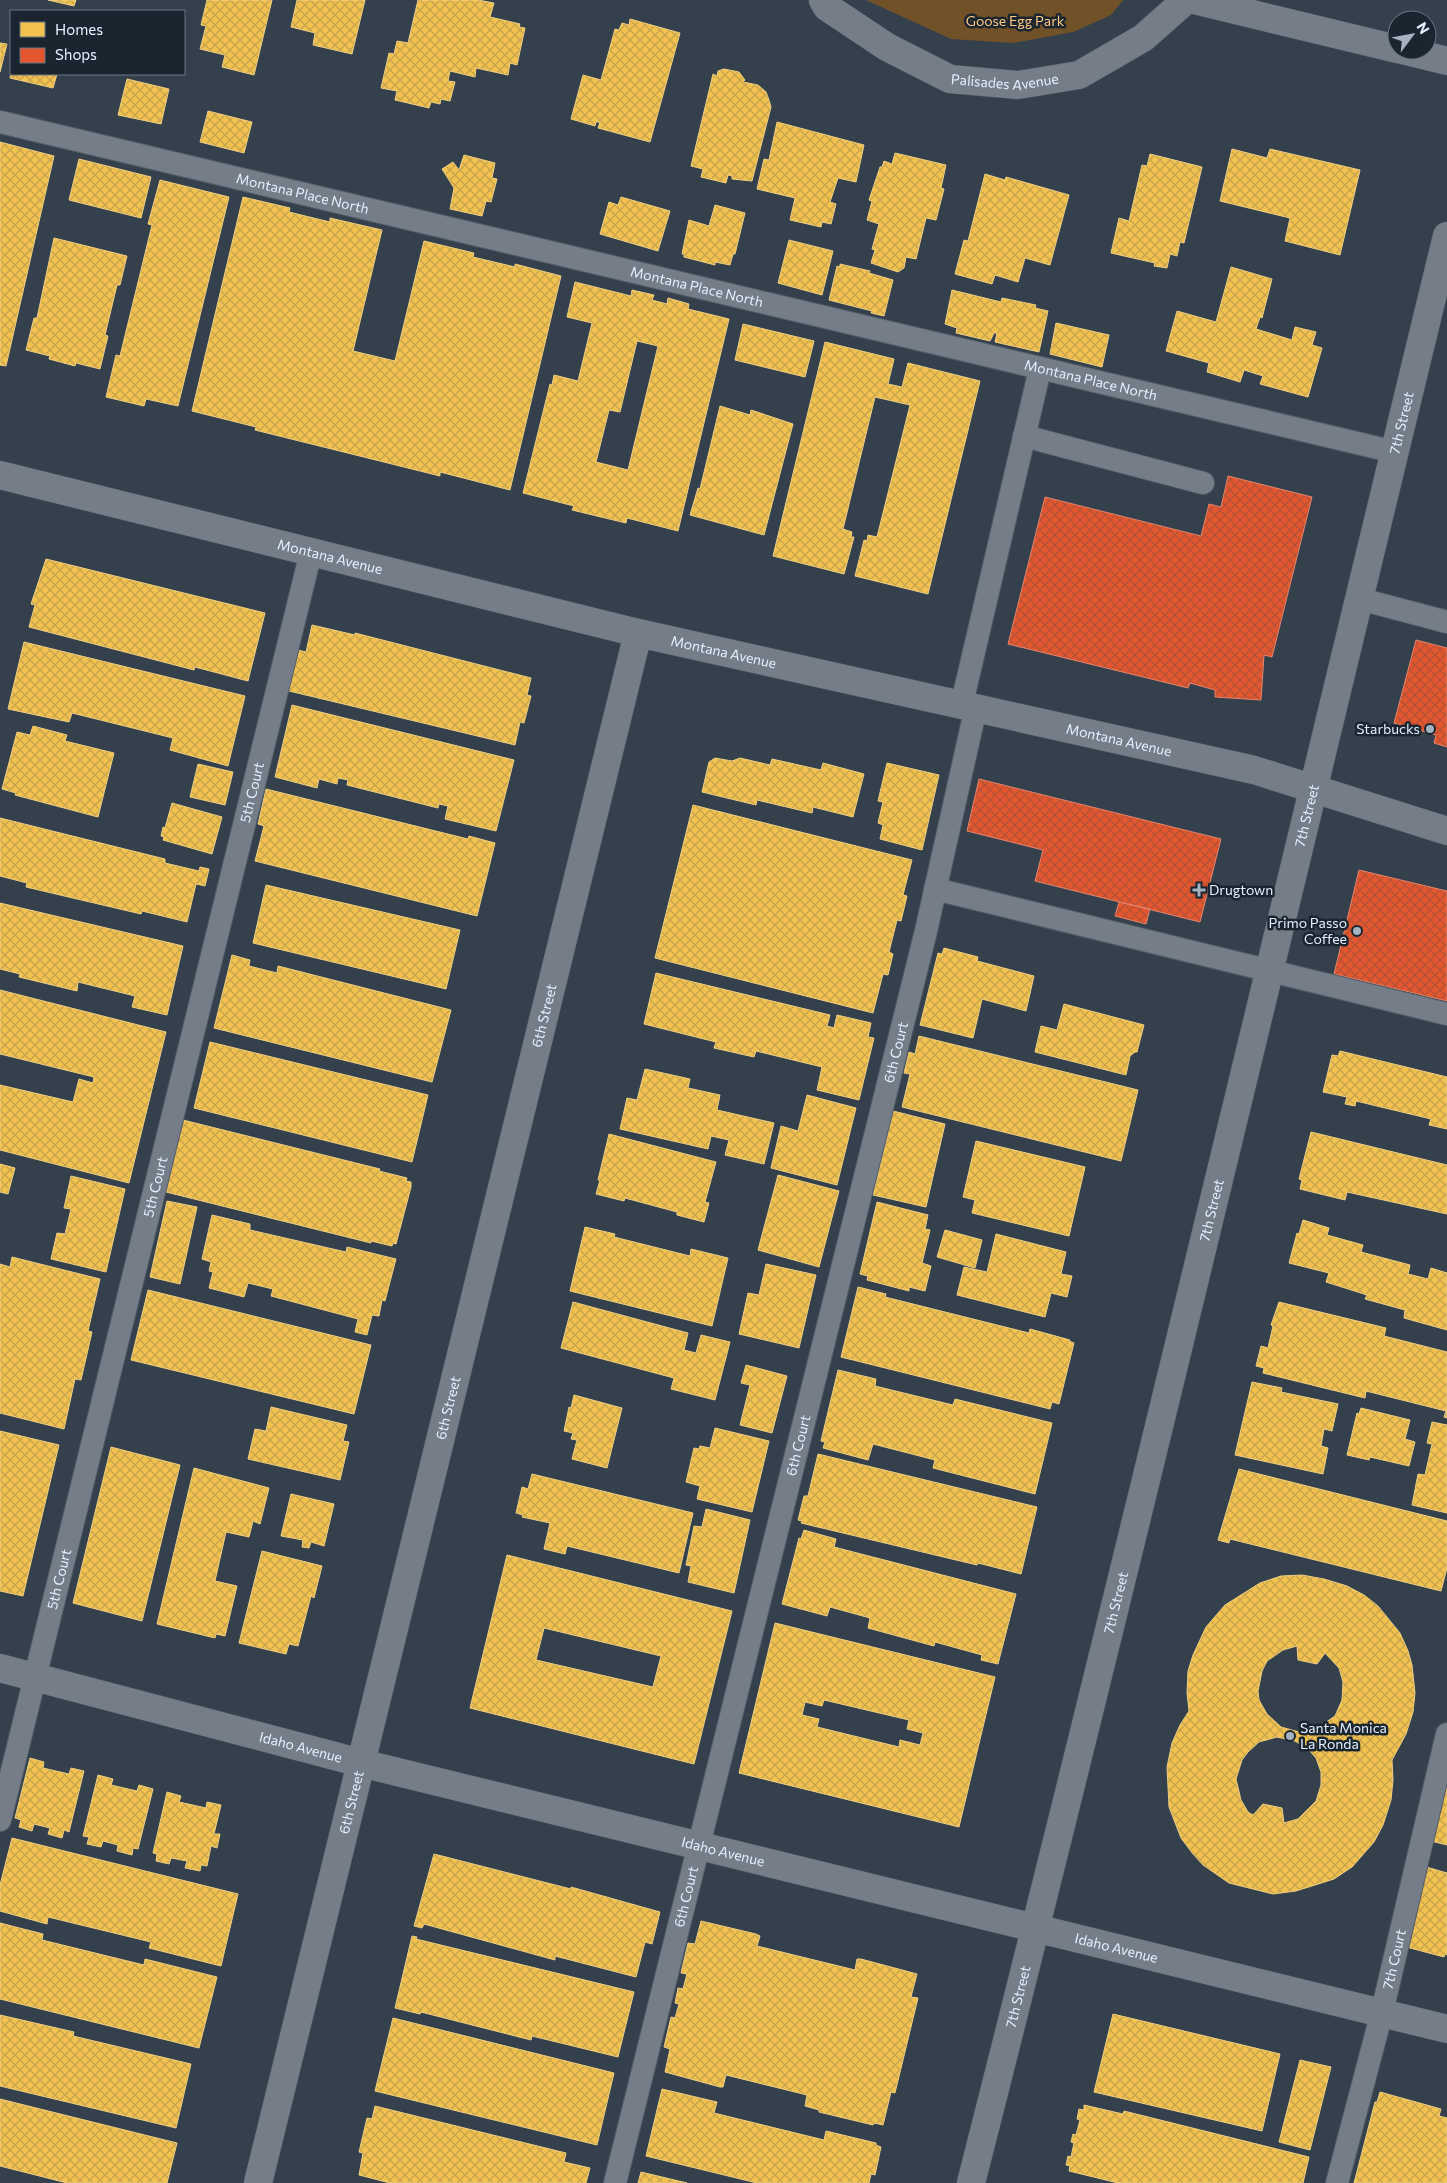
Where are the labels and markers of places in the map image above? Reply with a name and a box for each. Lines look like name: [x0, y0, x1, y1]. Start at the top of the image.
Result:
place label: Starbucks: [1356, 720, 1420, 737]
marker: Starbucks: [1424, 723, 1436, 735]
place label: Drugtown: [1209, 881, 1273, 898]
marker: Drugtown: [1193, 884, 1205, 896]
place label: Primo Passo Coffee: [1269, 914, 1347, 947]
marker: Primo Passo Coffee: [1351, 925, 1363, 937]
place label: Santa Monica La Ronda: [1300, 1719, 1387, 1752]
marker: Santa Monica La Ronda: [1284, 1730, 1296, 1742]

